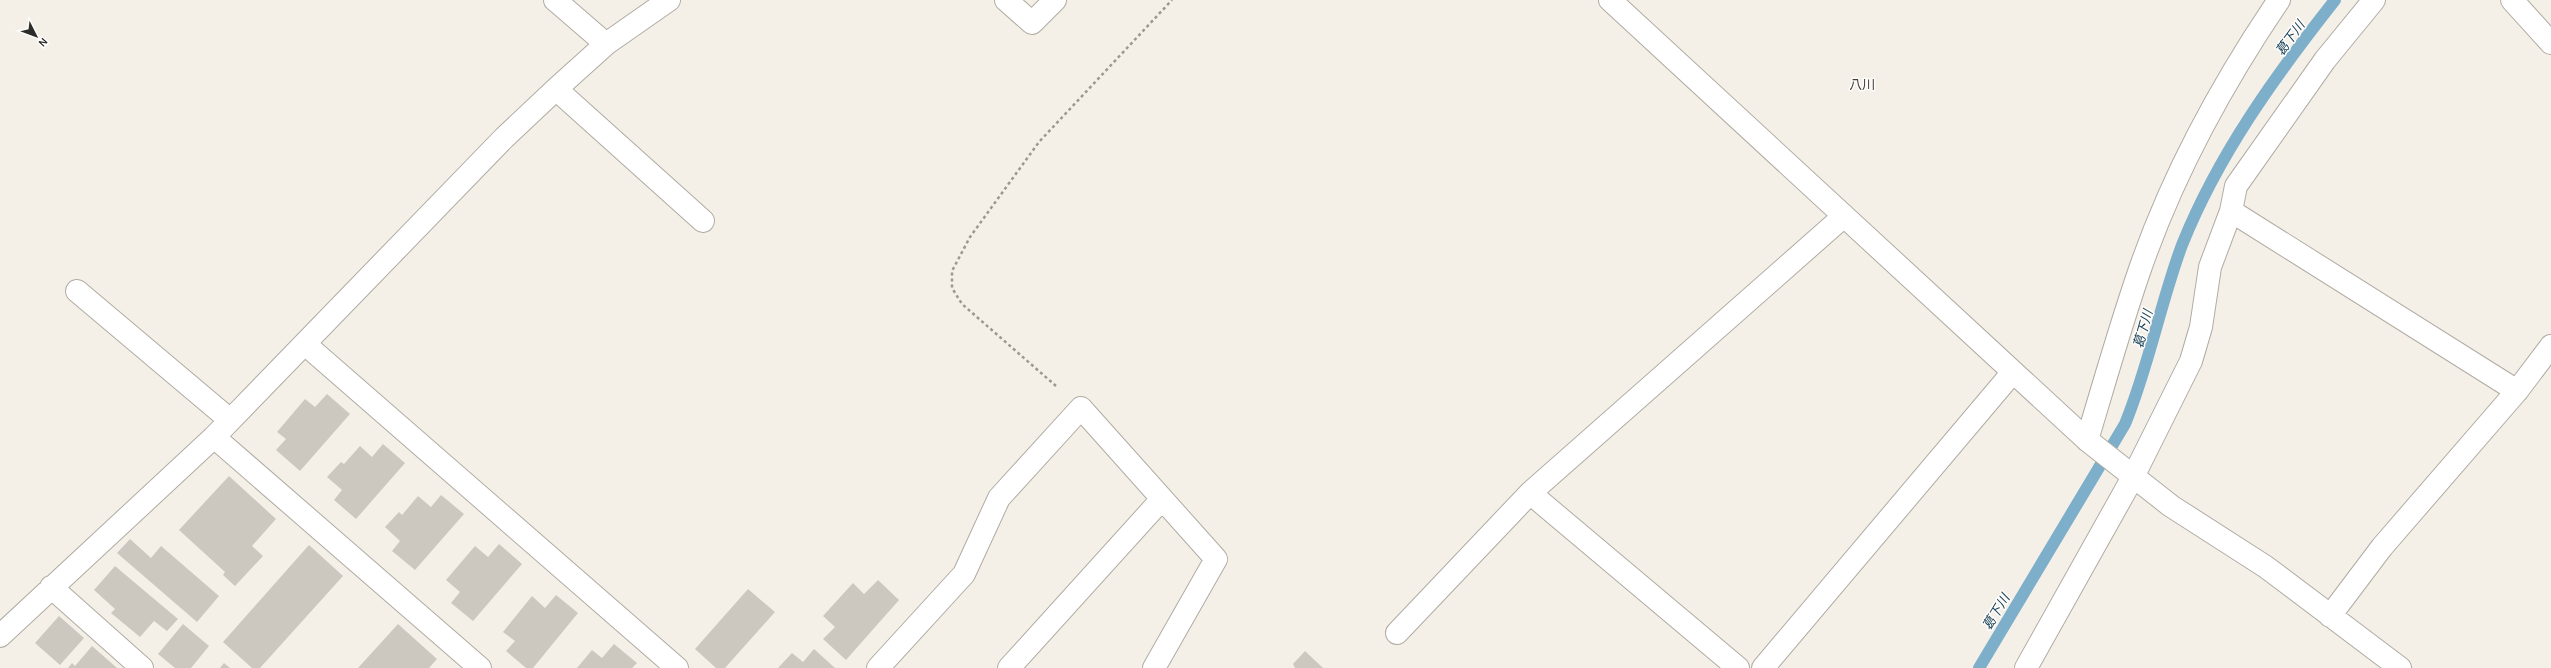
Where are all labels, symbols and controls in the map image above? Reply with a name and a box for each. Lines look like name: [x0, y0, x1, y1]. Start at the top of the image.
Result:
north arrow: [16, 16, 56, 56]
water label: 葛下川: [2272, 16, 2309, 58]
text: N: [36, 35, 51, 50]
district label: 八川: [1849, 77, 1875, 92]
water label: 葛下川: [2130, 306, 2156, 350]
water label: 葛下川: [1980, 590, 2013, 633]

